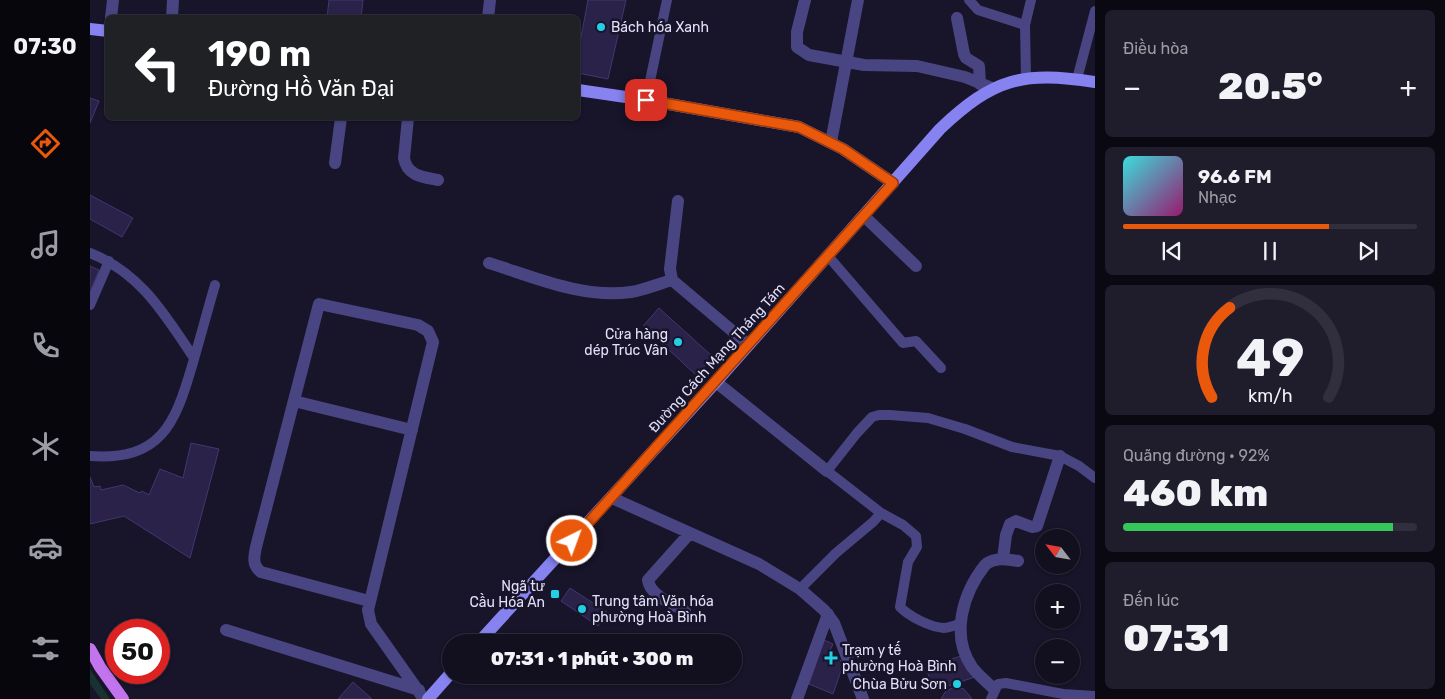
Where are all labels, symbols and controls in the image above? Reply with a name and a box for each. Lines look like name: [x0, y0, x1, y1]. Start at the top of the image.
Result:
place label: Bách hóa Xanh: [611, 19, 709, 36]
marker: Bách hóa Xanh: [595, 21, 607, 33]
text: 07:30: [13, 33, 77, 60]
text: 190 m: [208, 33, 311, 75]
icon: left: [125, 35, 190, 100]
text: Điều hòa: [1123, 39, 1188, 58]
text: 20.5°: [1218, 63, 1323, 109]
text: −: [1123, 71, 1141, 104]
text: +: [1400, 71, 1417, 104]
text: Đường Hồ Văn Đại: [208, 75, 394, 102]
pin: [625, 79, 667, 121]
icon: arrive: [632, 86, 660, 114]
icon: directions: [28, 126, 63, 161]
text: 96.6 FM: [1198, 165, 1272, 188]
text: Nhạc: [1198, 188, 1237, 207]
icon: music: [28, 227, 63, 262]
icon: previous: [1158, 237, 1186, 265]
icon: pause: [1256, 237, 1284, 265]
icon: next: [1354, 237, 1382, 265]
street label: Đường Cách Mạng Tháng Tám: [645, 280, 789, 436]
place label: Cửa hàng dép Trúc Vân: [584, 326, 668, 359]
text: 49: [1236, 327, 1304, 389]
icon: phone: [28, 328, 63, 363]
marker: Cửa hàng dép Trúc Vân: [672, 336, 684, 348]
text: km/h: [1248, 385, 1292, 406]
icon: climate: [28, 429, 63, 464]
text: Quãng đường · 92%: [1123, 446, 1270, 465]
text: 460 km: [1123, 470, 1268, 516]
position arrow: [545, 514, 597, 566]
north arrow: [1035, 529, 1080, 574]
map controls: [1035, 529, 1080, 684]
icon: car: [28, 530, 63, 565]
place label: Ngã tư Cầu Hóa An: [469, 578, 545, 611]
button: +: [1035, 584, 1080, 629]
marker: Ngã tư Cầu Hóa An: [549, 588, 561, 600]
text: Đến lúc: [1123, 591, 1179, 610]
place label: Trung tâm Văn hóa phường Hoà Bình: [592, 593, 714, 626]
marker: Trung tâm Văn hóa phường Hoà Bình: [576, 603, 588, 615]
text: 07:31: [1123, 615, 1230, 661]
speed limit sign: 50: [105, 619, 170, 684]
icon: filters: [28, 631, 63, 666]
button: −: [1035, 639, 1080, 684]
place label: Trạm y tế phường Hoà Bình: [842, 641, 957, 675]
text: 07:31 · 1 phút · 300 m: [491, 647, 693, 670]
marker: Trạm y tế phường Hoà Bình: [824, 651, 838, 665]
place label: Chùa Bửu Sơn: [853, 676, 947, 693]
marker: Chùa Bửu Sơn: [951, 678, 963, 690]

